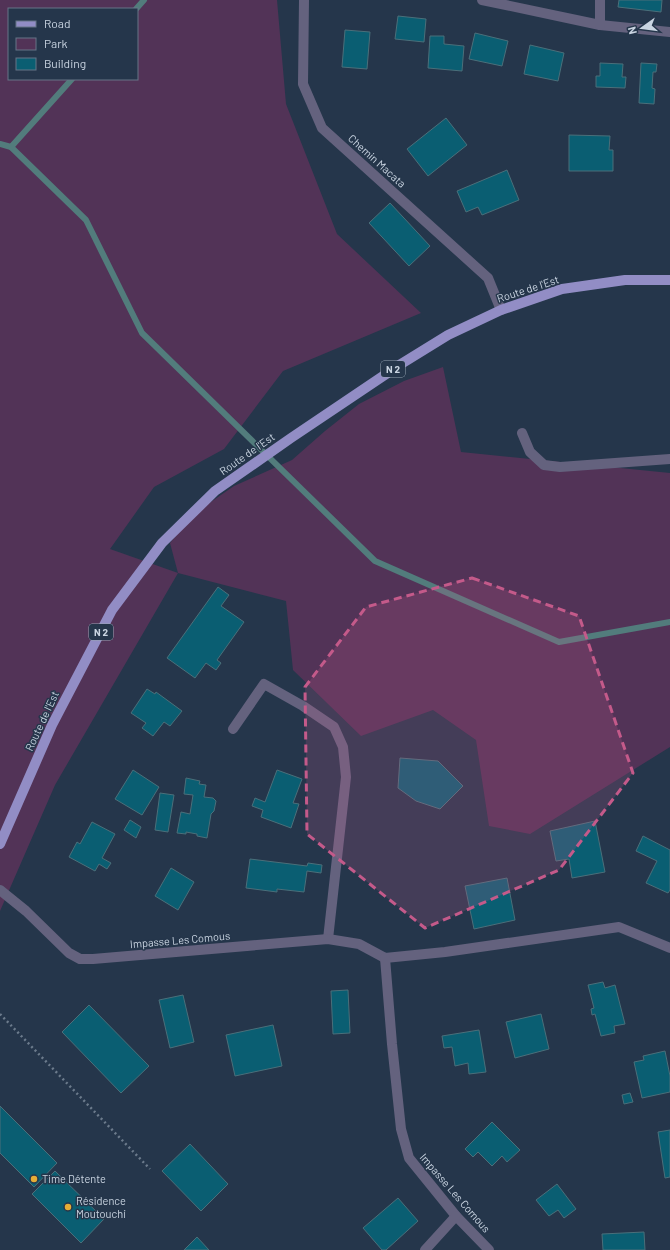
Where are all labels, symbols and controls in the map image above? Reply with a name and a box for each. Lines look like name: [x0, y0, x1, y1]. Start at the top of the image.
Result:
legend: [8, 8, 138, 80]
north arrow: [622, 8, 662, 48]
text: Road: [44, 16, 71, 30]
text: N: [625, 25, 639, 36]
text: Park: [44, 36, 68, 50]
text: Building: [44, 56, 86, 70]
street label: Chemin Macata: [346, 131, 409, 190]
street label: Route de l'Est: [495, 272, 561, 305]
road number: N 2: [381, 361, 405, 377]
street label: Route de l'Est: [217, 430, 277, 477]
road number: N 2: [89, 624, 113, 640]
street label: Route de l'Est: [22, 689, 61, 753]
street label: Impasse Les Comous: [129, 929, 231, 950]
street label: Impasse Les Comous: [418, 1150, 493, 1235]
place label: Time Détente: [42, 1172, 106, 1185]
marker: Time Détente: [29, 1174, 39, 1184]
place label: Résidence Moutouchi: [76, 1194, 126, 1220]
marker: Résidence Moutouchi: [63, 1202, 73, 1212]

